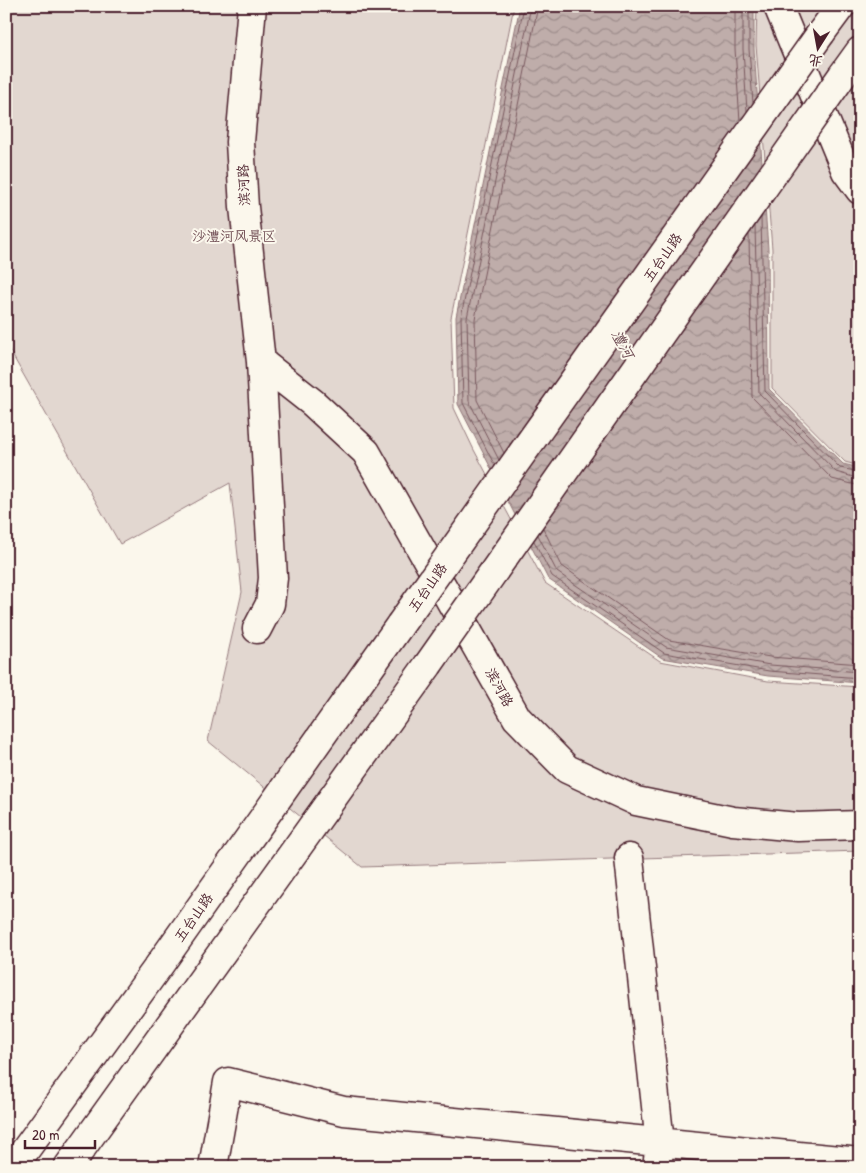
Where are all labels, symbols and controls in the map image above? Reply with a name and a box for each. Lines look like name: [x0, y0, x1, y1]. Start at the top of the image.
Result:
north arrow: [794, 22, 844, 72]
text: 北: [807, 51, 824, 72]
street label: 滨河路: [232, 164, 254, 206]
park label: 沙澧河风景区: [192, 226, 276, 245]
street label: 五台山路: [638, 229, 686, 285]
water label: 澧河: [607, 326, 641, 365]
street label: 五台山路: [403, 559, 451, 615]
street label: 滨河路: [482, 664, 518, 710]
street label: 五台山路: [169, 889, 217, 945]
scale bar: [25, 1118, 95, 1150]
text: 20 m: [32, 1124, 59, 1145]

